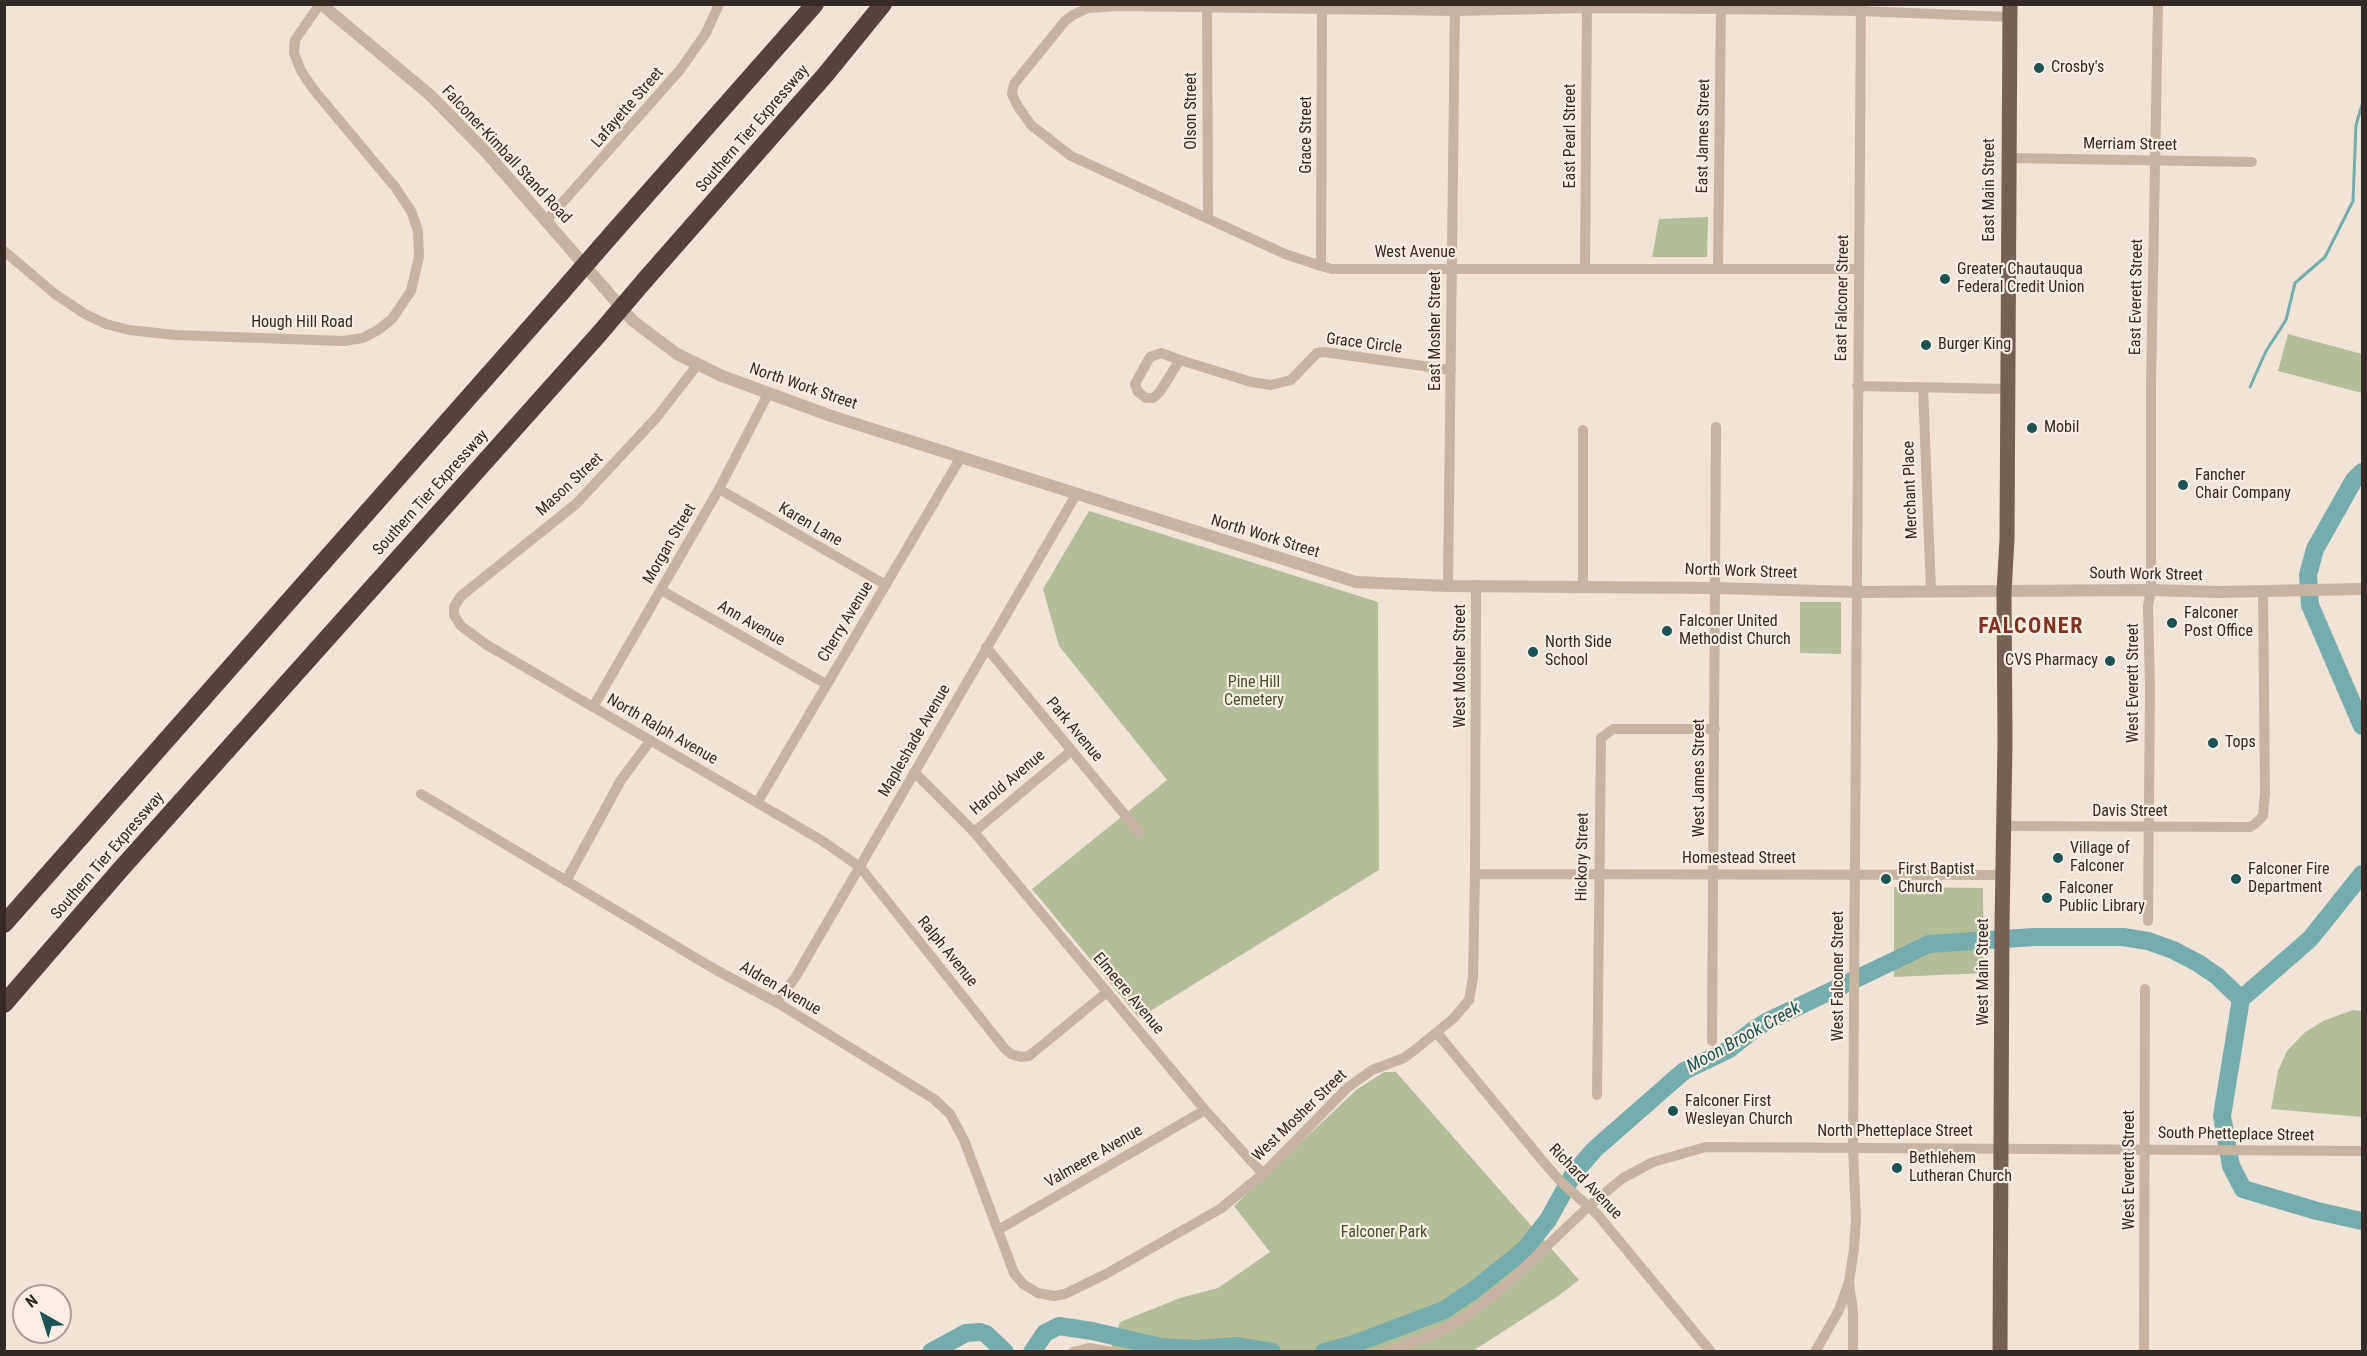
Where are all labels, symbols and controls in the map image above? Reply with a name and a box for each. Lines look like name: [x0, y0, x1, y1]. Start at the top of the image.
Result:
place label: Crosby's: [2051, 58, 2104, 78]
street label: Southern Tier Expressway: [692, 61, 814, 197]
marker: Crosby's: [2032, 61, 2046, 75]
street label: Lafayette Street: [588, 64, 668, 152]
street label: Olson Street: [1182, 72, 1202, 150]
street label: East James Street: [1693, 78, 1715, 194]
street label: Falconer-Kimball Stand Road: [437, 82, 575, 228]
street label: East Pearl Street: [1561, 84, 1581, 188]
street label: Grace Street: [1297, 96, 1317, 174]
street label: Merriam Street: [2083, 135, 2177, 155]
street label: East Main Street: [1980, 138, 2000, 242]
street label: East Falconer Street: [1832, 234, 1854, 362]
street label: East Everett Street: [2126, 239, 2148, 355]
street label: West Avenue: [1374, 243, 1456, 263]
place label: Greater Chautauqua Federal Credit Union: [1957, 260, 2085, 298]
street label: East Mosher Street: [1426, 271, 1446, 391]
marker: Greater Chautauqua Federal Credit Union: [1938, 272, 1952, 286]
street label: Hough Hill Road: [251, 313, 353, 333]
street label: Grace Circle: [1325, 330, 1403, 358]
place label: Burger King: [1938, 335, 2011, 355]
marker: Burger King: [1919, 338, 1933, 352]
street label: North Work Street: [747, 360, 859, 414]
place label: Mobil: [2044, 418, 2079, 438]
marker: Mobil: [2025, 421, 2039, 435]
street label: Southern Tier Expressway: [369, 426, 493, 560]
street label: Merchant Place: [1900, 441, 1922, 539]
street label: Mason Street: [533, 449, 607, 521]
place label: Fancher Chair Company: [2195, 466, 2291, 504]
marker: Fancher Chair Company: [2176, 478, 2190, 492]
street label: Karen Lane: [775, 499, 845, 551]
street label: Morgan Street: [639, 501, 701, 587]
street label: North Work Street: [1208, 511, 1322, 563]
street label: North Work Street: [1684, 560, 1798, 584]
street label: South Work Street: [2089, 564, 2203, 586]
street label: Cherry Avenue: [814, 578, 878, 666]
street label: Ann Avenue: [714, 597, 788, 651]
street label: West Mosher Street: [1451, 604, 1471, 728]
place label: Falconer Post Office: [2184, 604, 2253, 642]
place label: Falconer United Methodist Church: [1679, 612, 1791, 650]
district label: FALCONER: [1978, 614, 2084, 640]
marker: Falconer Post Office: [2165, 616, 2179, 630]
street label: West Everett Street: [2124, 623, 2144, 743]
marker: Falconer United Methodist Church: [1660, 624, 1674, 638]
place label: North Side School: [1545, 633, 1612, 671]
marker: North Side School: [1526, 645, 1540, 659]
place label: CVS Pharmacy: [2005, 651, 2098, 671]
marker: CVS Pharmacy: [2103, 654, 2117, 668]
park label: Pine Hill Cemetery: [1224, 673, 1284, 711]
street label: Mapleshade Avenue: [875, 681, 955, 801]
street label: North Ralph Avenue: [603, 691, 721, 769]
street label: Park Avenue: [1041, 694, 1107, 766]
street label: West James Street: [1690, 719, 1710, 837]
place label: Tops: [2225, 733, 2256, 753]
marker: Tops: [2206, 736, 2220, 750]
street label: Harold Avenue: [967, 746, 1049, 820]
street label: Southern Tier Expressway: [47, 788, 169, 924]
street label: Davis Street: [2092, 802, 2168, 822]
street label: Hickory Street: [1573, 812, 1593, 902]
place label: Village of Falconer: [2070, 839, 2130, 877]
street label: Homestead Street: [1682, 849, 1796, 869]
marker: Village of Falconer: [2051, 851, 2065, 865]
place label: First Baptist Church: [1898, 860, 1975, 898]
place label: Falconer Fire Department: [2248, 860, 2330, 898]
marker: First Baptist Church: [1879, 872, 1893, 886]
marker: Falconer Fire Department: [2229, 872, 2243, 886]
place label: Falconer Public Library: [2059, 879, 2145, 917]
marker: Falconer Public Library: [2040, 891, 2054, 905]
street label: West Falconer Street: [1829, 911, 1849, 1041]
street label: Ralph Avenue: [913, 913, 981, 991]
street label: West Main Street: [1974, 918, 1994, 1026]
street label: Elmeere Avenue: [1088, 949, 1168, 1039]
street label: Aldren Avenue: [736, 958, 824, 1020]
water label: Moon Brook Creek: [1683, 998, 1805, 1078]
street label: West Mosher Street: [1249, 1066, 1351, 1166]
place label: Falconer First Wesleyan Church: [1685, 1092, 1793, 1130]
marker: Falconer First Wesleyan Church: [1666, 1104, 1680, 1118]
street label: West Everett Street: [2120, 1110, 2140, 1230]
street label: Valmeere Avenue: [1042, 1121, 1146, 1193]
street label: North Phetteplace Street: [1817, 1122, 1973, 1142]
street label: South Phetteplace Street: [2158, 1124, 2314, 1146]
street label: Richard Avenue: [1544, 1140, 1626, 1224]
place label: Bethlehem Lutheran Church: [1909, 1149, 2012, 1187]
marker: Bethlehem Lutheran Church: [1890, 1161, 1904, 1175]
park label: Falconer Park: [1341, 1223, 1427, 1243]
north arrow: [12, 1284, 72, 1344]
text: N: [22, 1291, 41, 1312]

